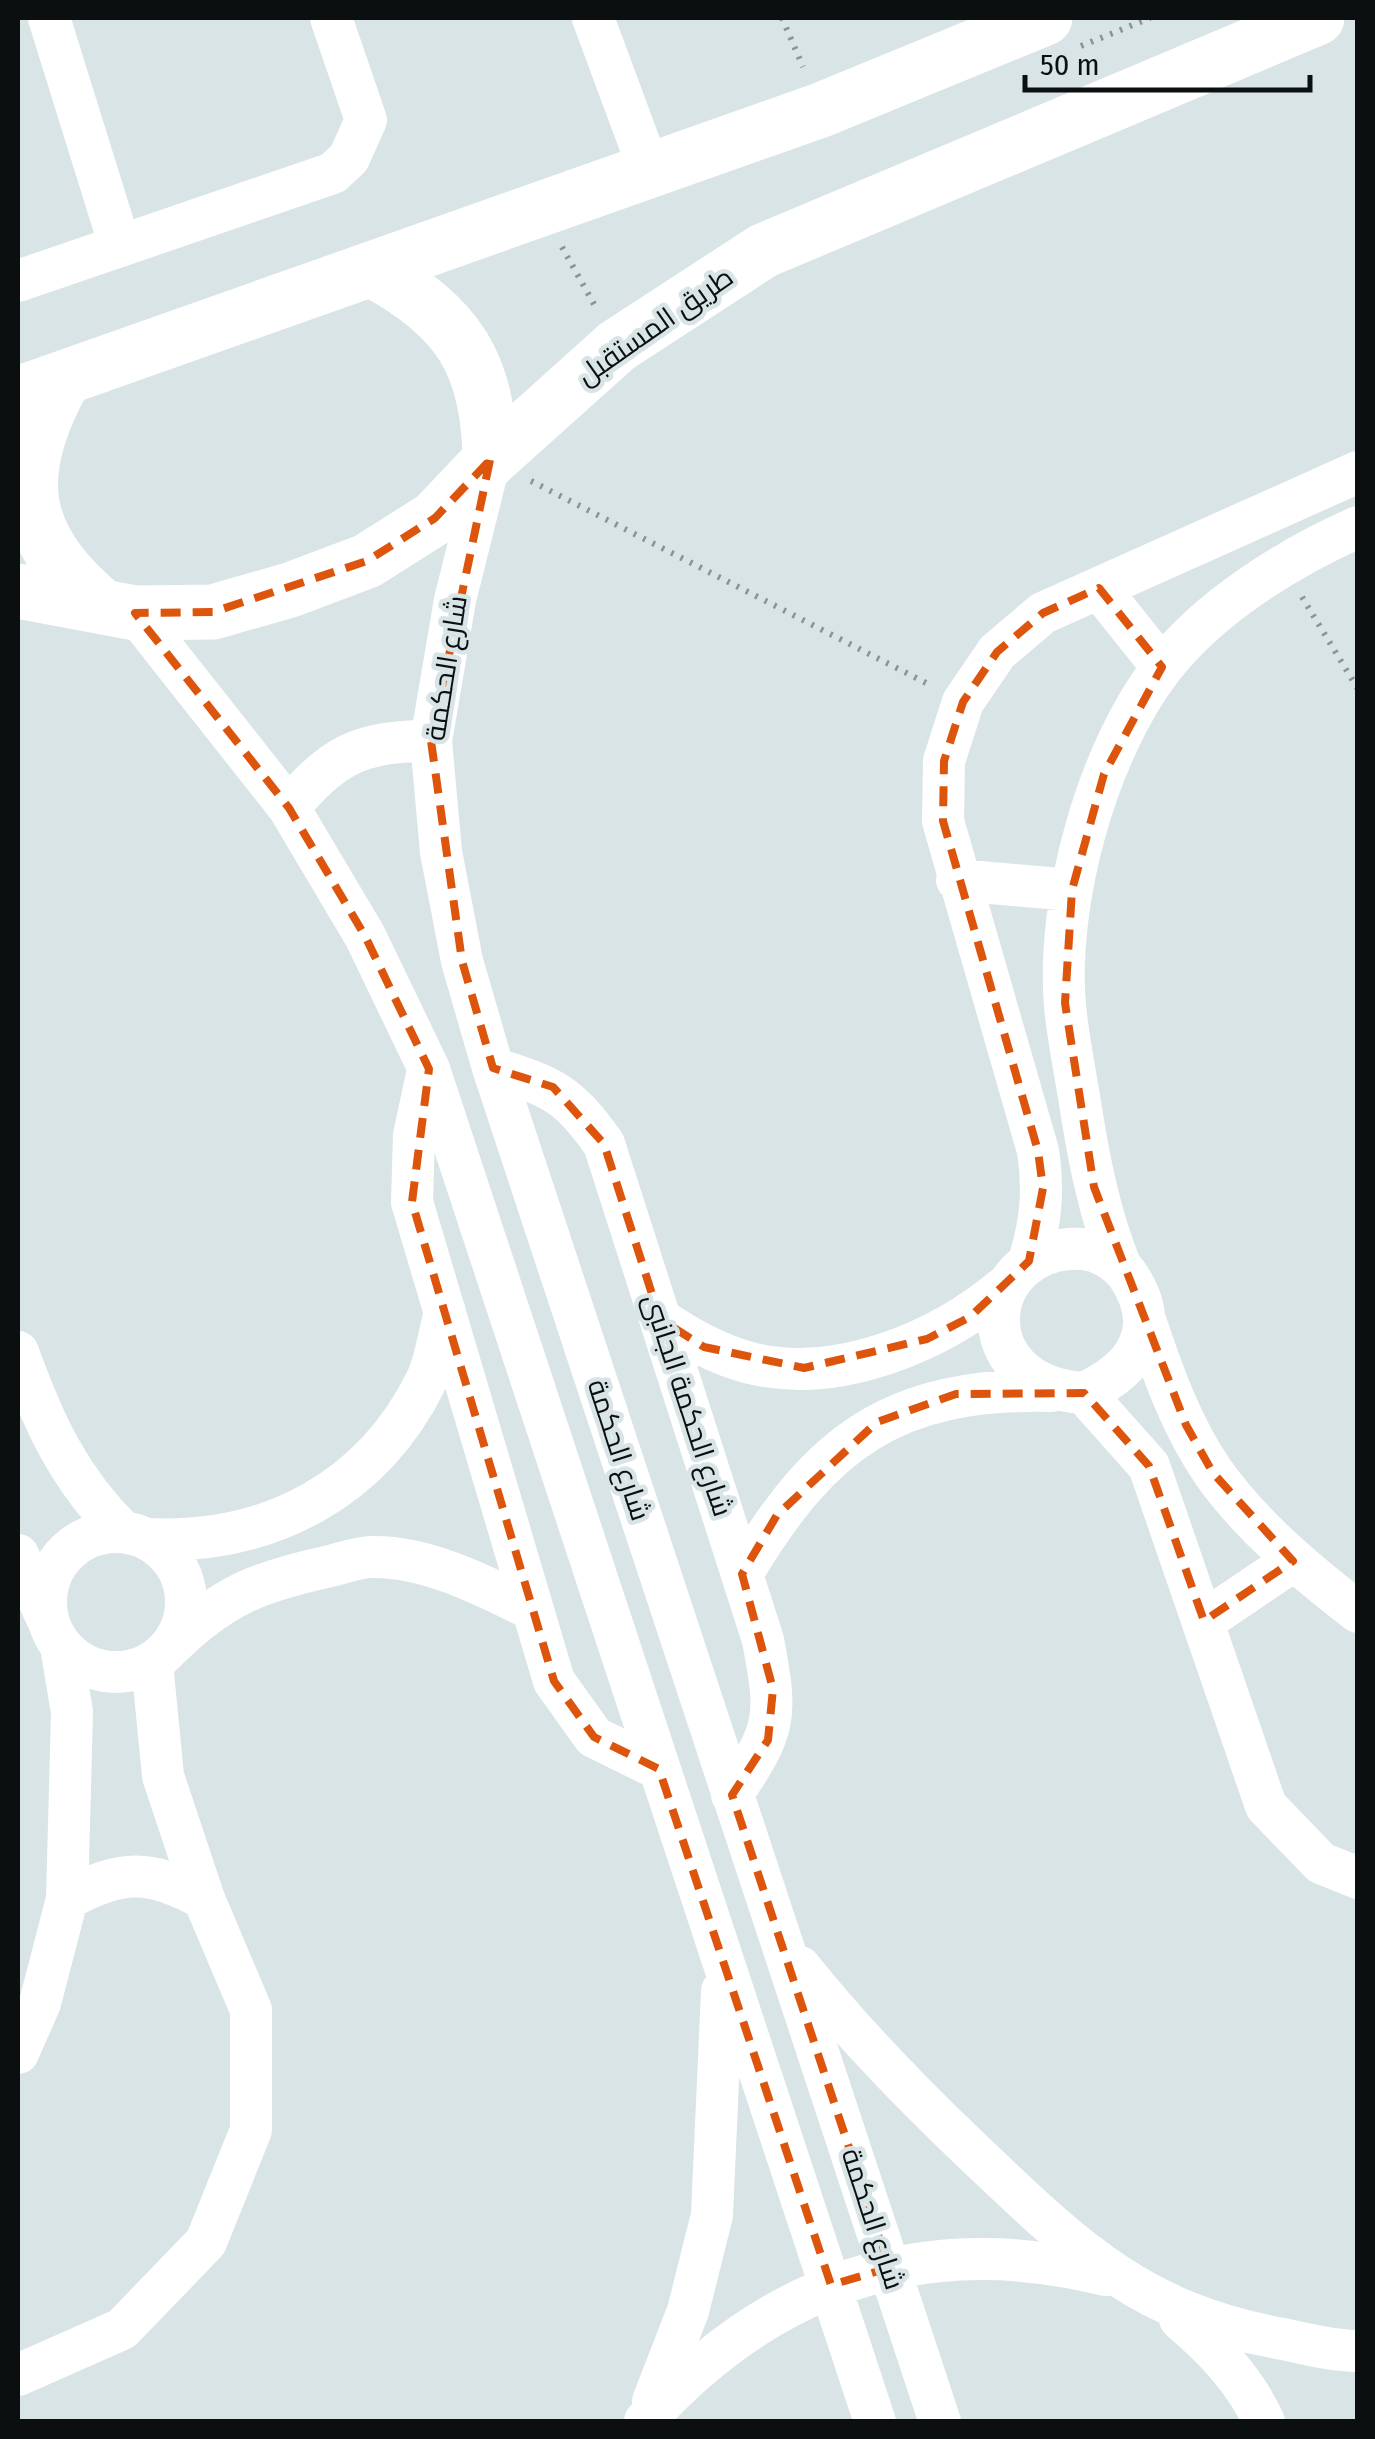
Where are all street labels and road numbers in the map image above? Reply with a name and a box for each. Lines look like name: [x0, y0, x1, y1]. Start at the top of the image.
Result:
street label: طريق المستقبل: [571, 260, 739, 392]
street label: شارع الحكمة: [418, 593, 476, 743]
street label: شارع الحكمة الجانبى: [635, 1290, 740, 1521]
street label: شارع الحكمة: [579, 1375, 657, 1525]
street label: شارع الحكمة: [833, 2144, 911, 2294]

